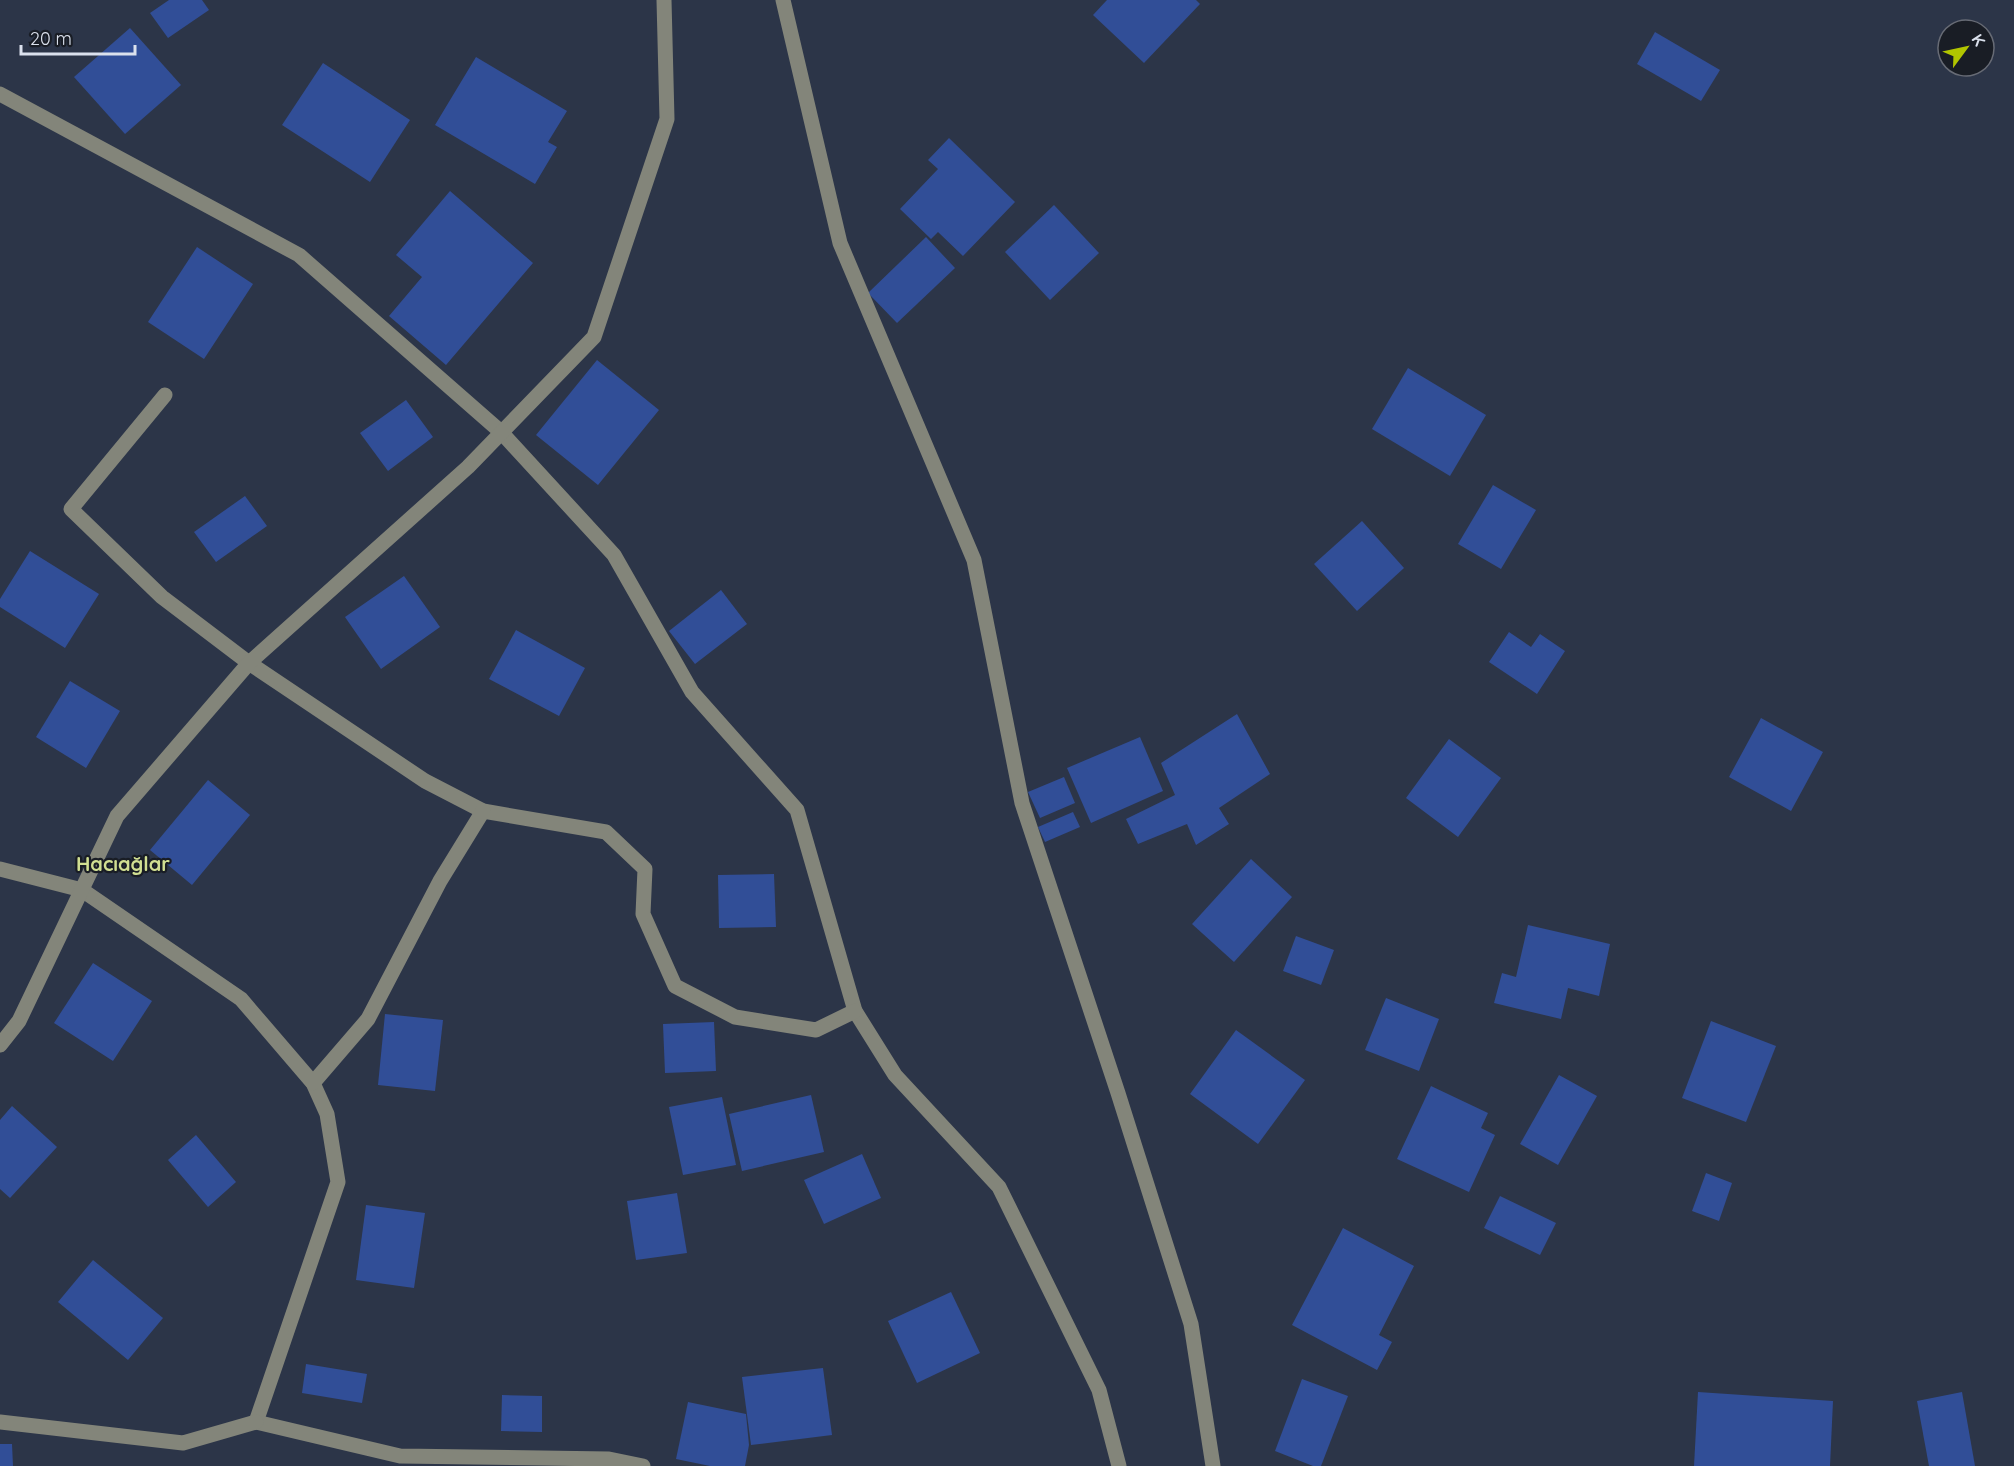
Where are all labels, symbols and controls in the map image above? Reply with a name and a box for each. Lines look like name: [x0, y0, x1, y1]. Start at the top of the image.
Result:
scale bar: [21, 18, 135, 56]
north arrow: [1936, 18, 1996, 78]
text: 20 m: [30, 27, 72, 50]
text: K: [1967, 30, 1990, 50]
district label: Hacıağlar: [76, 851, 170, 876]

